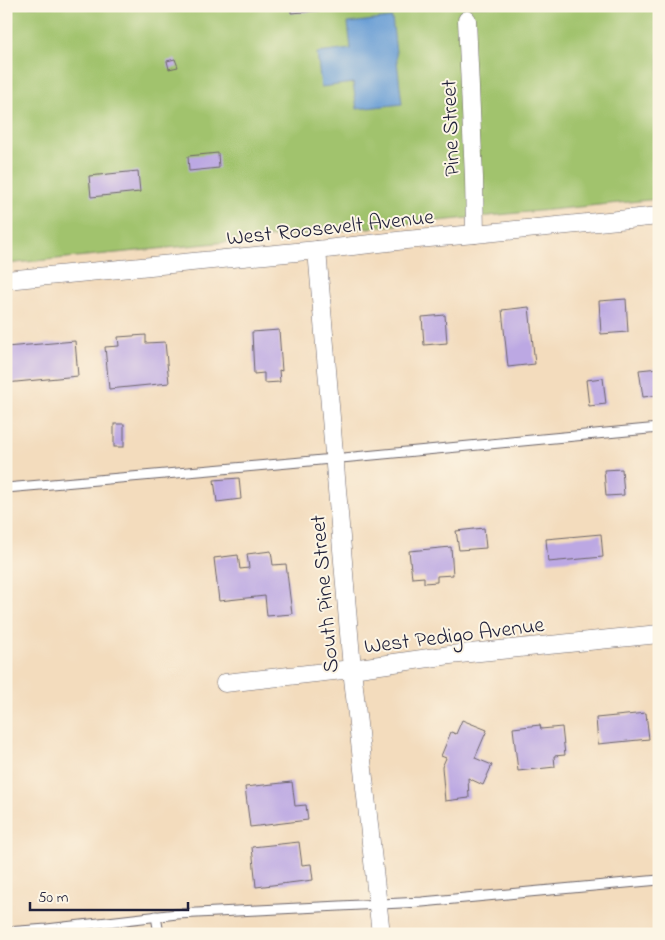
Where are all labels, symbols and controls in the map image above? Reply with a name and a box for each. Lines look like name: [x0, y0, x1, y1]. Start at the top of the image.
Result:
street label: Pine Street: [434, 78, 470, 177]
street label: West Roosevelt Avenue: [225, 202, 436, 256]
street label: South Pine Street: [303, 513, 349, 674]
street label: West Pedigo Avenue: [362, 610, 547, 665]
scale bar: [30, 880, 188, 912]
text: 50 m: [38, 887, 69, 909]

